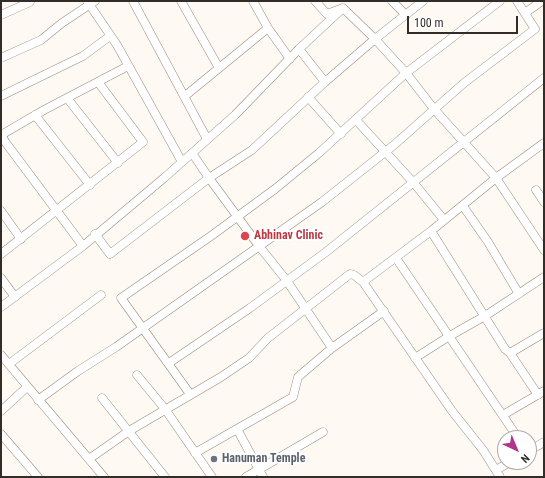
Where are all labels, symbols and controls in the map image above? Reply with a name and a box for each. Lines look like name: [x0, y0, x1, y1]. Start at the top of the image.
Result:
scale bar: [409, 8, 520, 34]
text: 100 m: [414, 16, 444, 30]
place label: Abhinav Clinic: [254, 229, 323, 243]
marker: Abhinav Clinic: [239, 230, 251, 242]
north arrow: [497, 430, 537, 470]
text: N: [518, 451, 532, 465]
place label: Hanuman Temple: [222, 452, 305, 466]
marker: Hanuman Temple: [209, 454, 219, 464]

